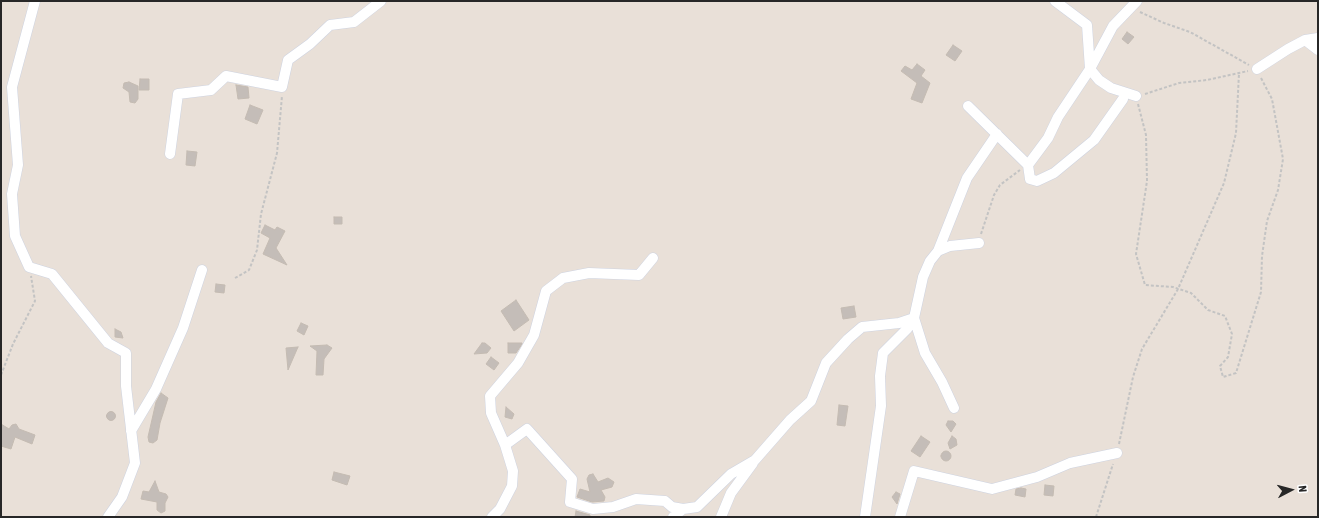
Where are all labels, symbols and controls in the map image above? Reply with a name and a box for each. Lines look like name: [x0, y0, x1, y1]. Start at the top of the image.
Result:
north arrow: [1271, 470, 1311, 510]
text: N: [1297, 485, 1309, 493]

